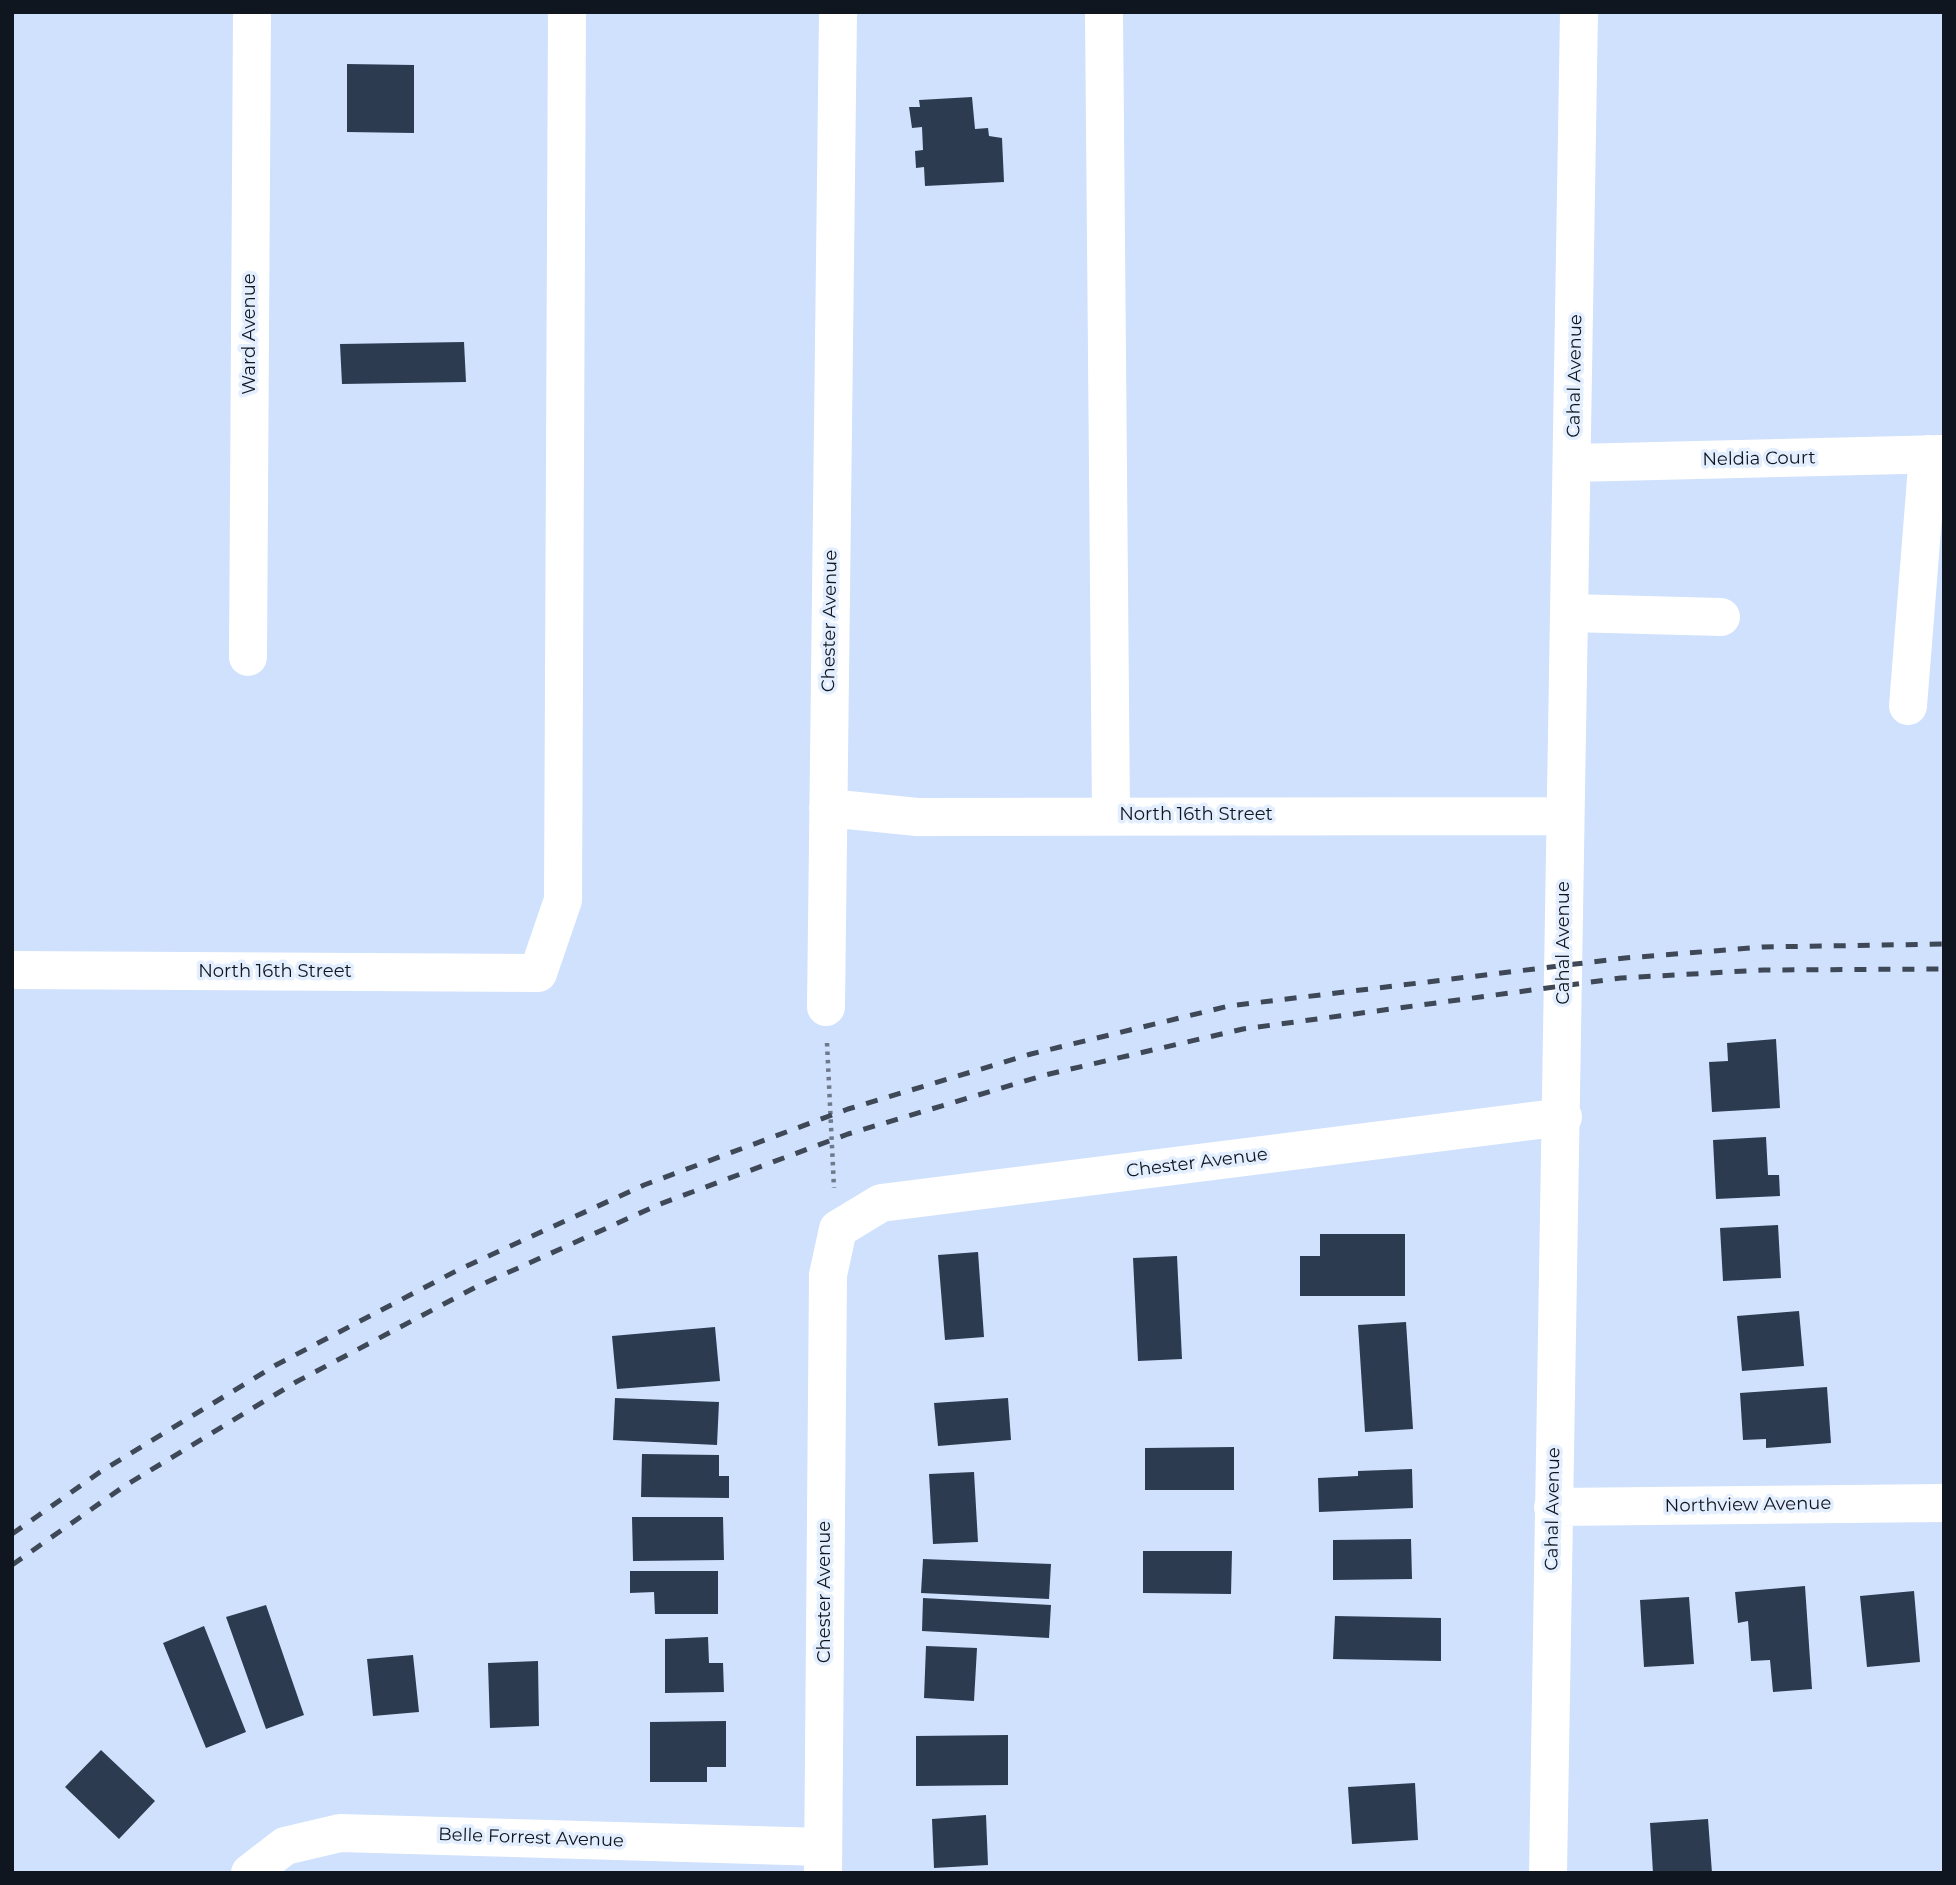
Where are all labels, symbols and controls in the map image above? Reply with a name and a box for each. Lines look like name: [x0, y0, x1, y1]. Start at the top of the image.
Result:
street label: Ward Avenue: [239, 273, 261, 395]
street label: Cahal Avenue: [1563, 314, 1587, 438]
street label: Neldia Court: [1702, 447, 1816, 471]
street label: Chester Avenue: [818, 550, 842, 692]
street label: North 16th Street: [1119, 804, 1273, 826]
street label: Cahal Avenue: [1553, 881, 1575, 1005]
street label: North 16th Street: [198, 961, 352, 983]
street label: Chester Avenue: [1125, 1144, 1269, 1182]
street label: Cahal Avenue: [1541, 1447, 1565, 1571]
street label: Northview Avenue: [1665, 1493, 1831, 1517]
street label: Chester Avenue: [814, 1521, 836, 1663]
street label: Belle Forrest Avenue: [438, 1824, 624, 1852]

